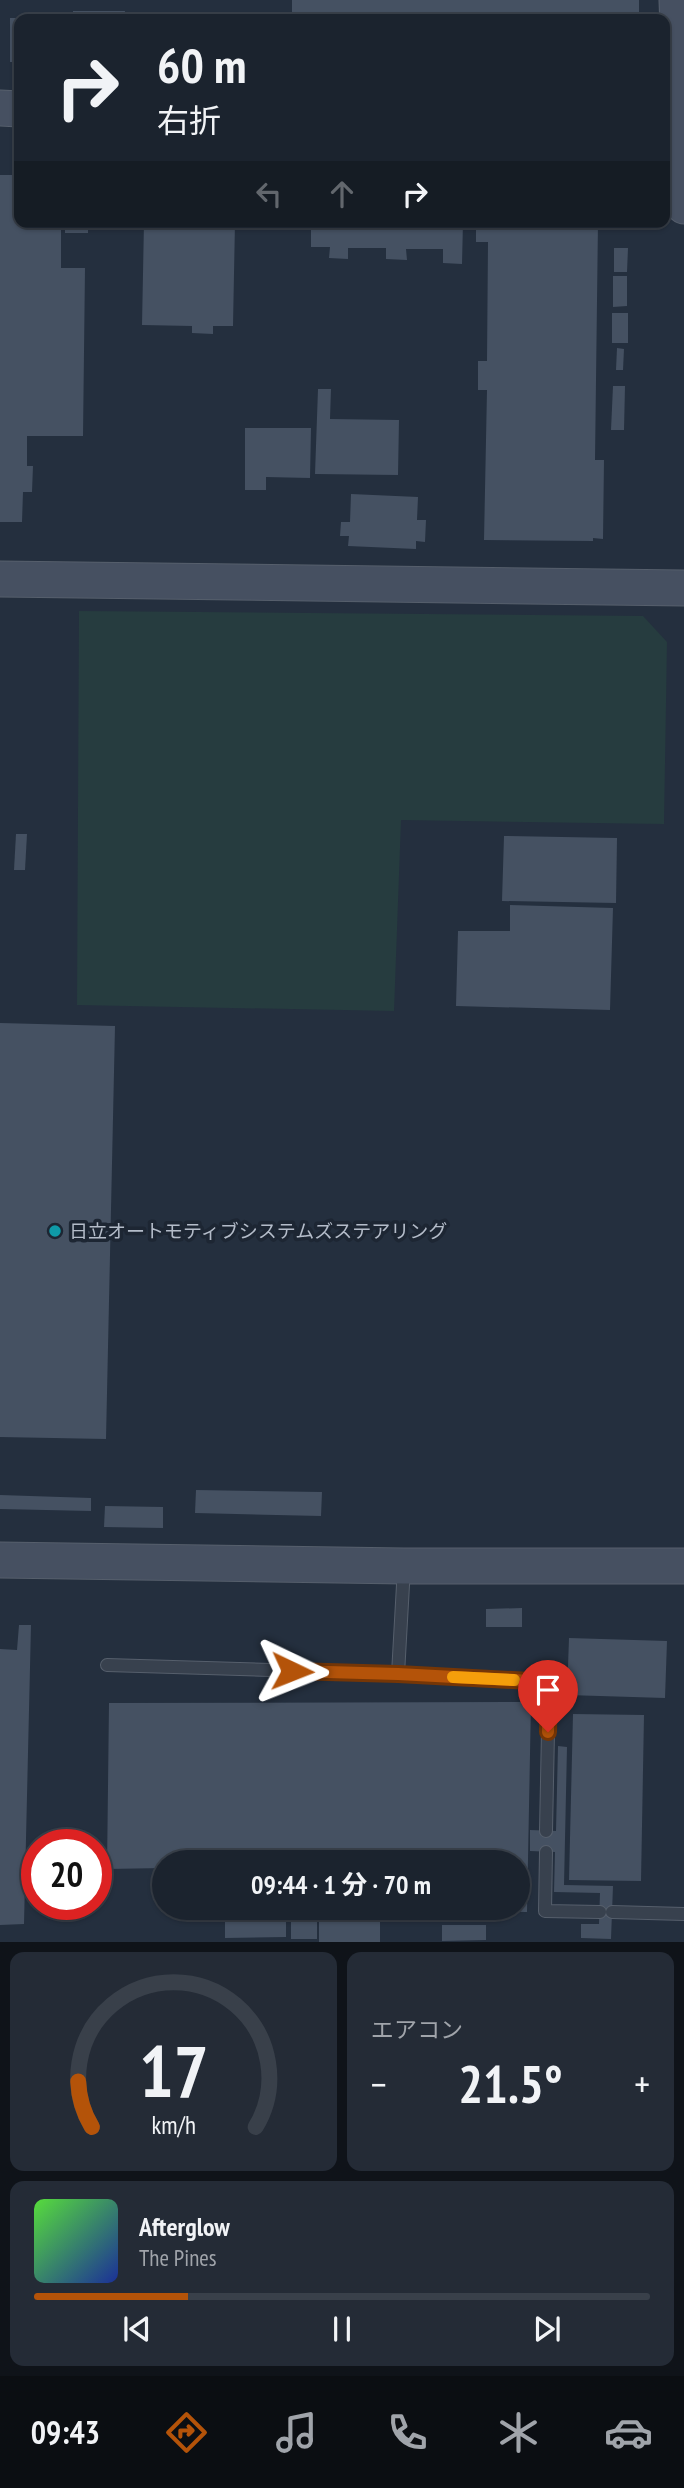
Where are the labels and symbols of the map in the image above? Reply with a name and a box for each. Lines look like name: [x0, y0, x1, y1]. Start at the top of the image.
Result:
place label: 日立オートモティブシステムズステアリング: [69, 1219, 447, 1243]
marker: 日立オートモティブシステムズステアリング: [47, 1223, 63, 1239]
position arrow: [255, 1634, 329, 1708]
pin: [518, 1660, 578, 1732]
speed limit sign: 20: [21, 1829, 112, 1920]

